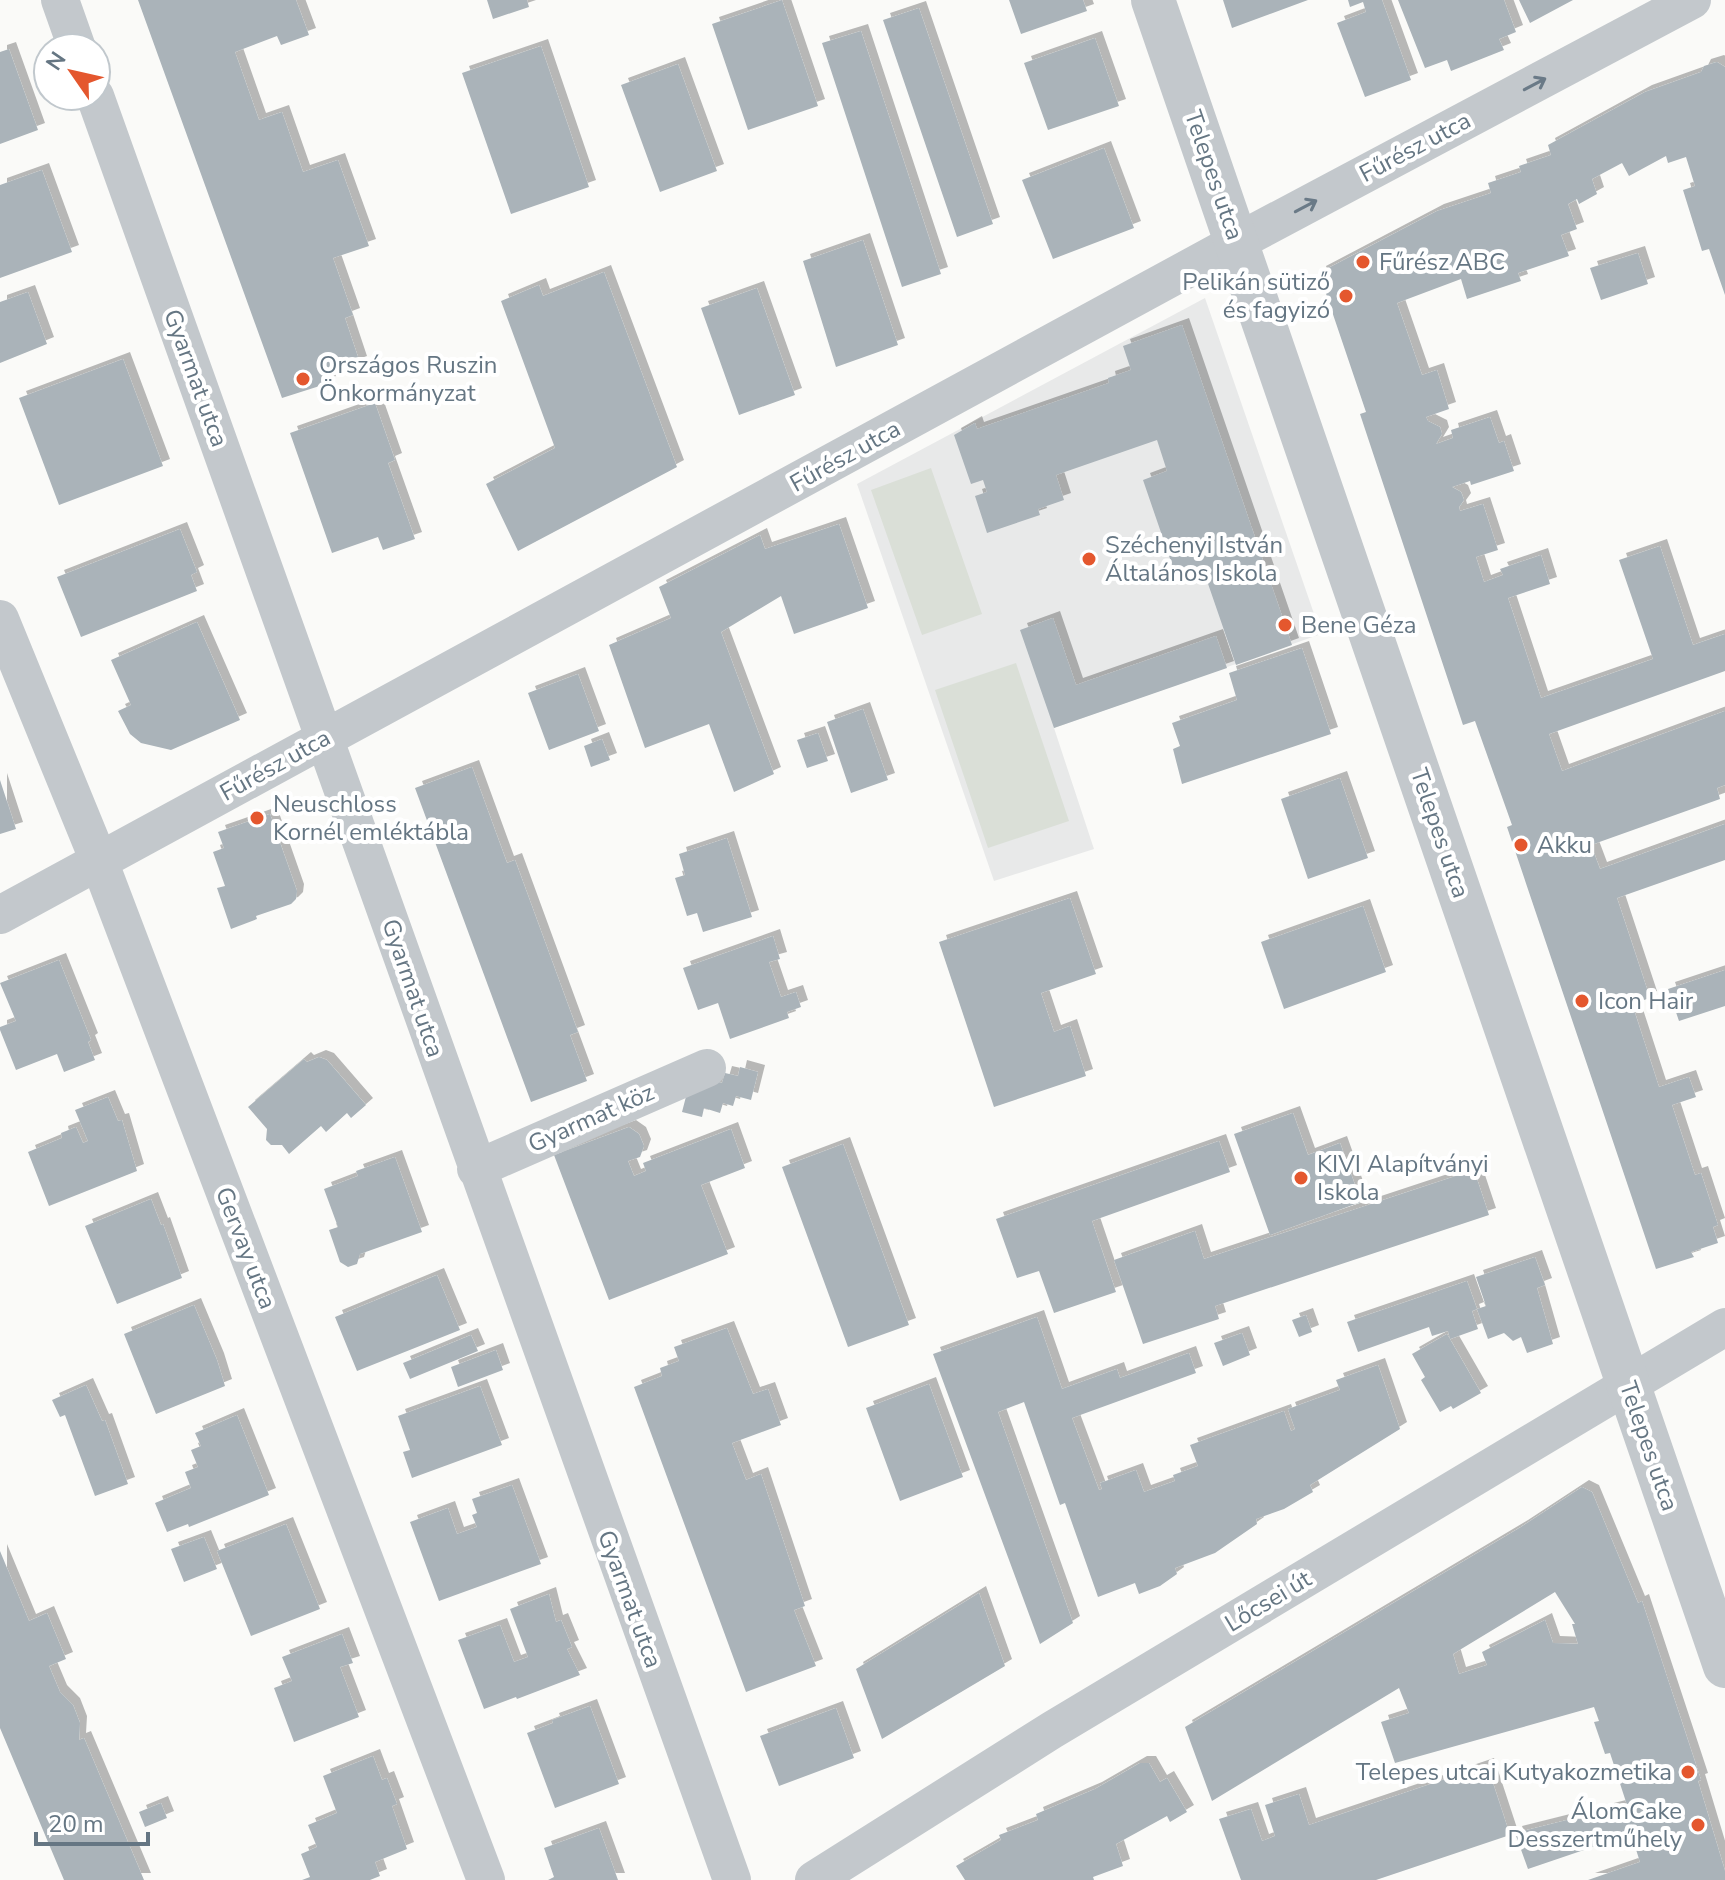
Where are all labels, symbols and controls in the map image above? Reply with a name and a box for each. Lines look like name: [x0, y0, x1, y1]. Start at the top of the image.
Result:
north arrow: [32, 32, 112, 112]
text: N: [39, 46, 73, 77]
one-way arrow: [1523, 75, 1547, 91]
street label: Fűrész utca: [1354, 104, 1476, 190]
street label: Telepes utca: [1177, 106, 1251, 244]
one-way arrow: [1293, 197, 1317, 213]
place label: Fűrész ABC: [1379, 246, 1505, 278]
marker: Fűrész ABC: [1354, 253, 1372, 271]
place label: Pelikán sütiző és fagyizó: [1182, 266, 1330, 326]
marker: Pelikán sütiző és fagyizó: [1337, 287, 1355, 305]
street label: Gyarmat utca: [156, 305, 236, 451]
place label: Országos Ruszin Önkormányzat: [319, 349, 497, 409]
marker: Országos Ruszin Önkormányzat: [294, 370, 312, 388]
street label: Fűrész utca: [784, 412, 906, 500]
place label: Széchenyi István Általános Iskola: [1105, 529, 1283, 589]
marker: Széchenyi István Általános Iskola: [1080, 550, 1098, 568]
place label: Bene Géza: [1301, 609, 1416, 641]
marker: Bene Géza: [1276, 616, 1294, 634]
street label: Fűrész utca: [214, 721, 336, 809]
street label: Telepes utca: [1403, 764, 1477, 902]
place label: Neuschloss Kornél emléktábla: [273, 788, 469, 848]
marker: Neuschloss Kornél emléktábla: [248, 809, 266, 827]
place label: Akku: [1537, 829, 1592, 861]
marker: Akku: [1512, 836, 1530, 854]
street label: Gyarmat utca: [374, 915, 452, 1061]
place label: Icon Hair: [1598, 985, 1694, 1017]
marker: Icon Hair: [1573, 992, 1591, 1010]
street label: Gyarmat köz: [523, 1076, 659, 1160]
place label: KIVI Alapítványi Iskola: [1317, 1148, 1489, 1208]
marker: KIVI Alapítványi Iskola: [1292, 1169, 1310, 1187]
street label: Gervay utca: [208, 1182, 284, 1314]
street label: Telepes utca: [1612, 1377, 1686, 1515]
street label: Gyarmat utca: [590, 1526, 670, 1672]
street label: Lőcsei út: [1219, 1562, 1318, 1639]
place label: Telepes utcai Kutyakozmetika: [1356, 1756, 1672, 1788]
marker: Telepes utcai Kutyakozmetika: [1679, 1763, 1697, 1781]
place label: ÁlomCake Desszertműhely: [1508, 1795, 1683, 1855]
scale bar: [36, 1796, 148, 1846]
text: 20 m: [48, 1808, 104, 1840]
marker: ÁlomCake Desszertműhely: [1689, 1816, 1707, 1834]

